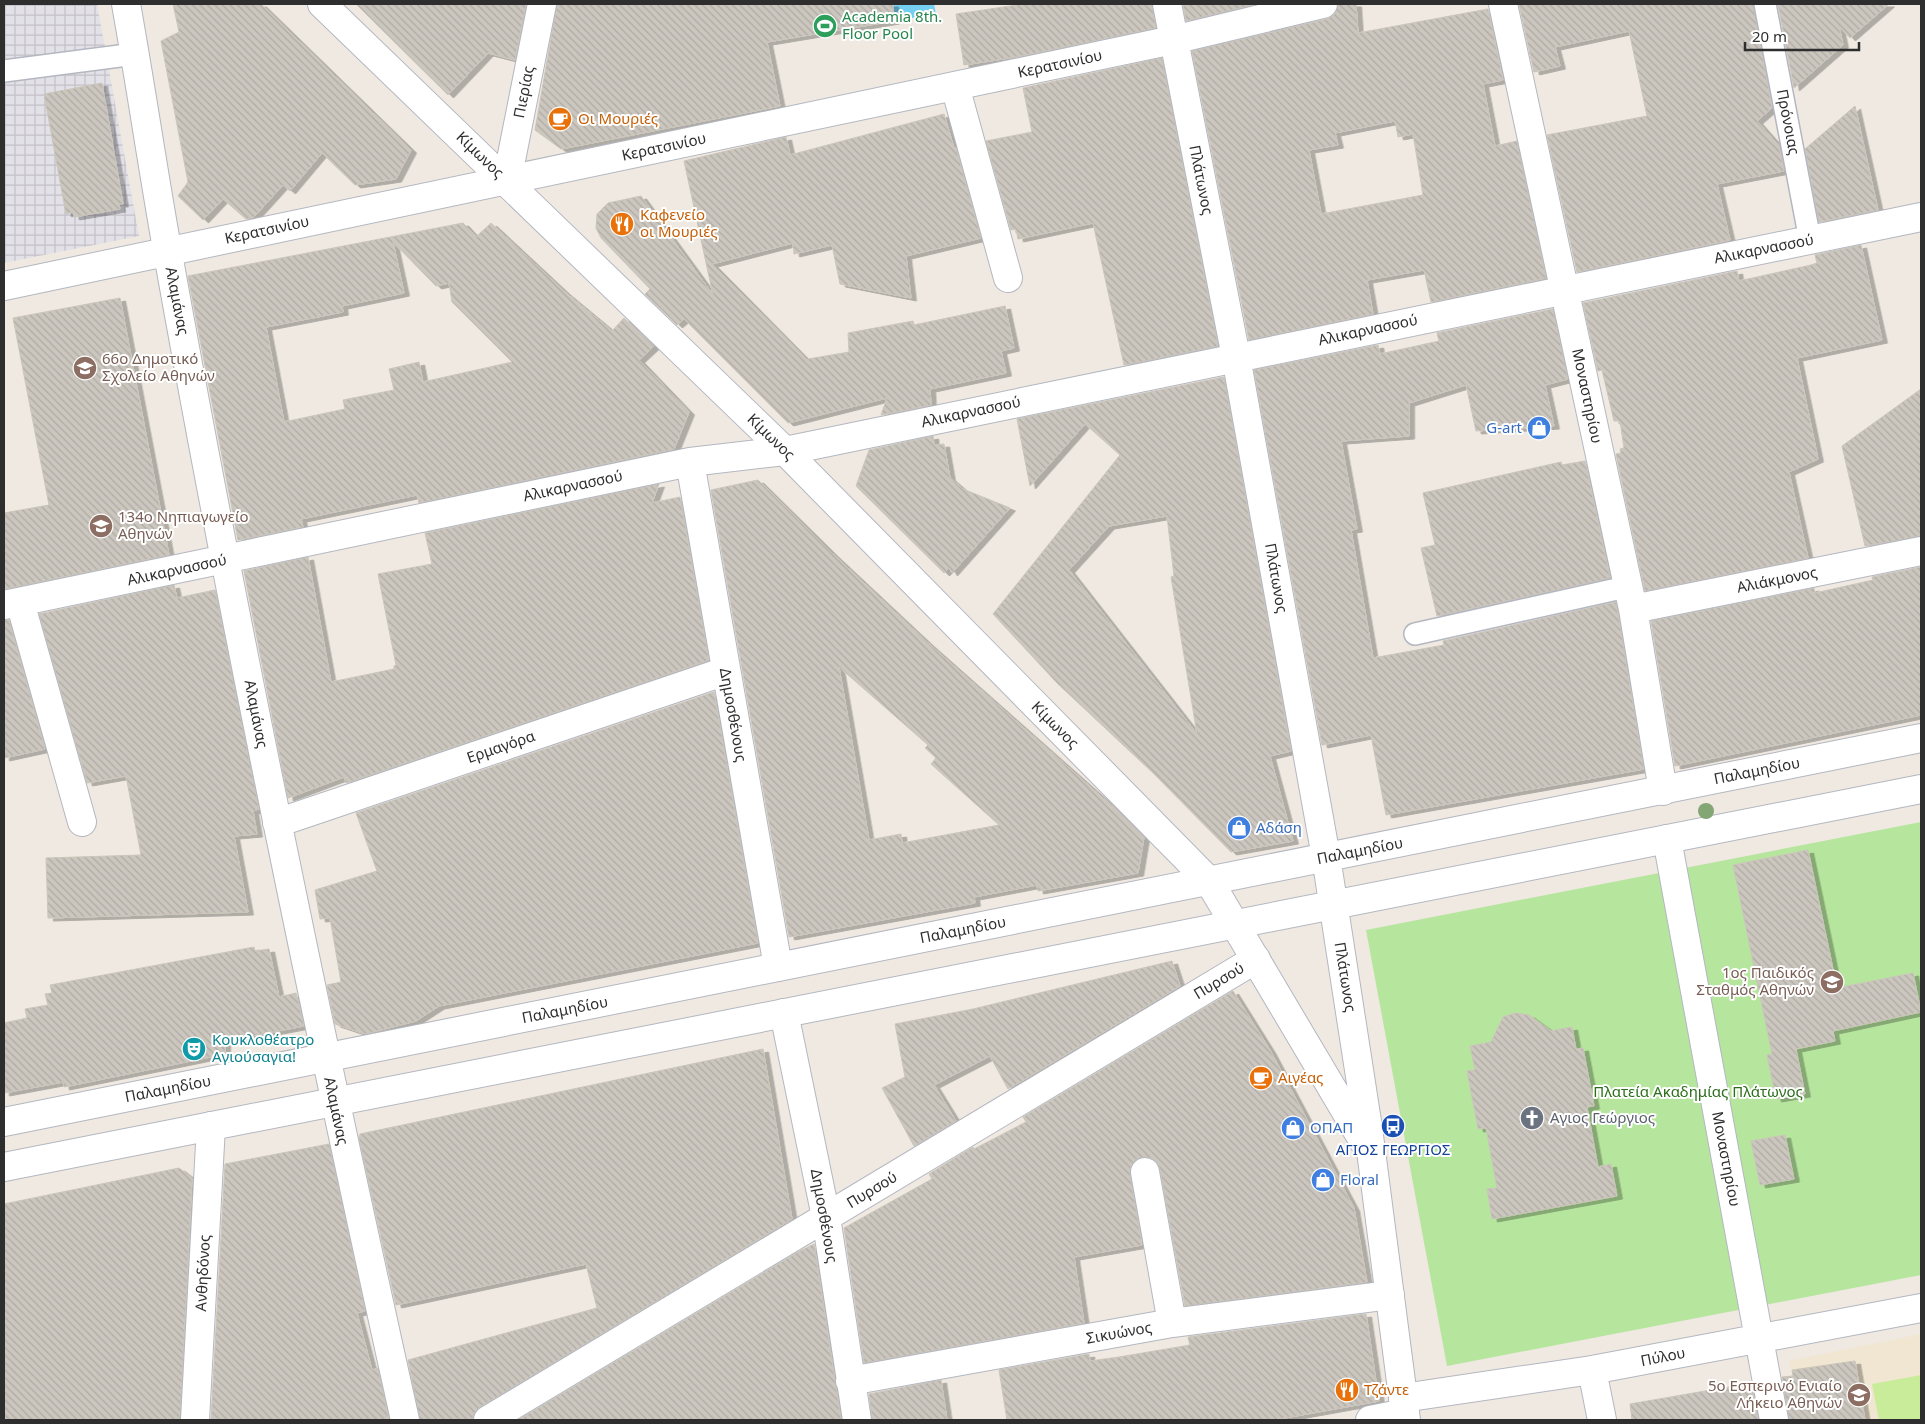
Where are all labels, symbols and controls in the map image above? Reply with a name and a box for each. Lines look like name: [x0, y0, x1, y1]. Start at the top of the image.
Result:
place label: Academia 8th. Floor Pool: [842, 6, 942, 43]
sports icon: Academia 8th. Floor Pool: [812, 13, 838, 39]
scale bar: [1745, 20, 1859, 52]
text: 20 m: [1752, 26, 1787, 46]
street label: Κερατσινίου: [1016, 44, 1104, 82]
street label: Πιερίας: [508, 64, 538, 120]
street label: Πρόνοιας: [1773, 87, 1805, 156]
cafe icon: Οι Μουριές: [547, 106, 573, 132]
place label: Οι Μουριές: [578, 108, 658, 128]
street label: Κίμωνος: [452, 127, 509, 182]
street label: Κερατσινίου: [620, 127, 708, 165]
street label: Πλάτωνος: [1185, 143, 1219, 216]
place label: Καφενείο οι Μουριές: [640, 204, 718, 241]
street label: Κερατσινίου: [223, 210, 311, 248]
restaurant icon: Καφενείο οι Μουριές: [609, 211, 635, 237]
street label: Αλικαρνασσού: [1712, 229, 1815, 267]
street label: Αλαμάνας: [162, 265, 194, 337]
street label: Αλικαρνασσού: [1316, 309, 1419, 349]
street label: Μοναστηρίου: [1568, 346, 1608, 445]
place label: 66ο Δημοτικό Σχολείο Αθηνών: [102, 348, 215, 385]
school or university icon: 66ο Δημοτικό Σχολείο Αθηνών: [72, 355, 98, 381]
street label: Αλικαρνασσού: [919, 391, 1022, 431]
street label: Κίμωνος: [743, 409, 800, 464]
shop icon: G-art: [1526, 415, 1552, 441]
place label: G-art: [1486, 417, 1523, 437]
street label: Αλικαρνασσού: [521, 465, 624, 505]
place label: 134ο Νηπιαγωγείο Αθηνών: [118, 506, 249, 543]
school or university icon: 134ο Νηπιαγωγείο Αθηνών: [88, 513, 114, 539]
street label: Πλάτωνος: [1261, 541, 1293, 614]
street label: Αλικαρνασσού: [125, 549, 228, 589]
street label: Αλιάκμονος: [1735, 561, 1819, 597]
street label: Δημοσθένους: [716, 666, 752, 763]
street label: Αλαμάνας: [241, 678, 273, 750]
street label: Κίμωνος: [1028, 696, 1084, 752]
street label: Ερμαγόρα: [464, 725, 538, 767]
street label: Παλαμηδίου: [1712, 752, 1802, 788]
shop icon: Αδάση: [1226, 815, 1252, 841]
place label: Αδάση: [1256, 817, 1302, 837]
street label: Παλαμηδίου: [1315, 832, 1405, 868]
street label: Παλαμηδίου: [918, 911, 1008, 947]
street label: Πλάτωνος: [1331, 940, 1361, 1013]
street label: Πυρσού: [1189, 957, 1248, 1003]
place label: 1ος Παιδικός Σταθμός Αθηνών: [1696, 962, 1814, 999]
school or university icon: 1ος Παιδικός Σταθμός Αθηνών: [1819, 969, 1845, 995]
street label: Παλαμηδίου: [520, 991, 610, 1027]
place label: Κουκλοθέατρο Αγιούσαγια!: [212, 1029, 314, 1066]
theatre icon: Κουκλοθέατρο Αγιούσαγια!: [181, 1036, 207, 1062]
cafe icon: Αιγέας: [1248, 1065, 1274, 1091]
place label: Αιγέας: [1278, 1067, 1323, 1087]
street label: Παλαμηδίου: [123, 1070, 213, 1106]
street label: Αλαμάνας: [320, 1075, 354, 1147]
park label: Πλατεία Ακαδημίας Πλάτωνος: [1593, 1081, 1803, 1101]
church icon: Αγιος Γεώργιος: [1519, 1105, 1545, 1131]
place label: Αγιος Γεώργιος: [1550, 1107, 1655, 1127]
street label: Μοναστηρίου: [1708, 1109, 1746, 1208]
bus stop icon: ΑΓΙΟΣ ΓΕΩΡΓΙΟΣ: [1380, 1113, 1406, 1139]
shop icon: ΟΠΑΠ: [1280, 1115, 1306, 1141]
place label: ΟΠΑΠ: [1310, 1117, 1353, 1137]
place label: ΑΓΙΟΣ ΓΕΩΡΓΙΟΣ: [1336, 1139, 1450, 1159]
street label: Πυρσού: [842, 1166, 901, 1212]
street label: Δημοσθένους: [807, 1167, 843, 1264]
shop icon: Floral: [1310, 1167, 1336, 1193]
place label: Floral: [1340, 1169, 1379, 1189]
street label: Ανθηδόνος: [190, 1234, 214, 1312]
street label: Σικυώνος: [1084, 1316, 1153, 1348]
street label: Πύλου: [1639, 1342, 1687, 1370]
place label: 5ο Εσπερινό Ενιαίο Λήκειο Αθηνών: [1708, 1375, 1842, 1412]
restaurant icon: Τζάντε: [1334, 1377, 1360, 1403]
place label: Τζάντε: [1364, 1379, 1409, 1399]
school or university icon: 5ο Εσπερινό Ενιαίο Λήκειο Αθηνών: [1846, 1382, 1872, 1408]

